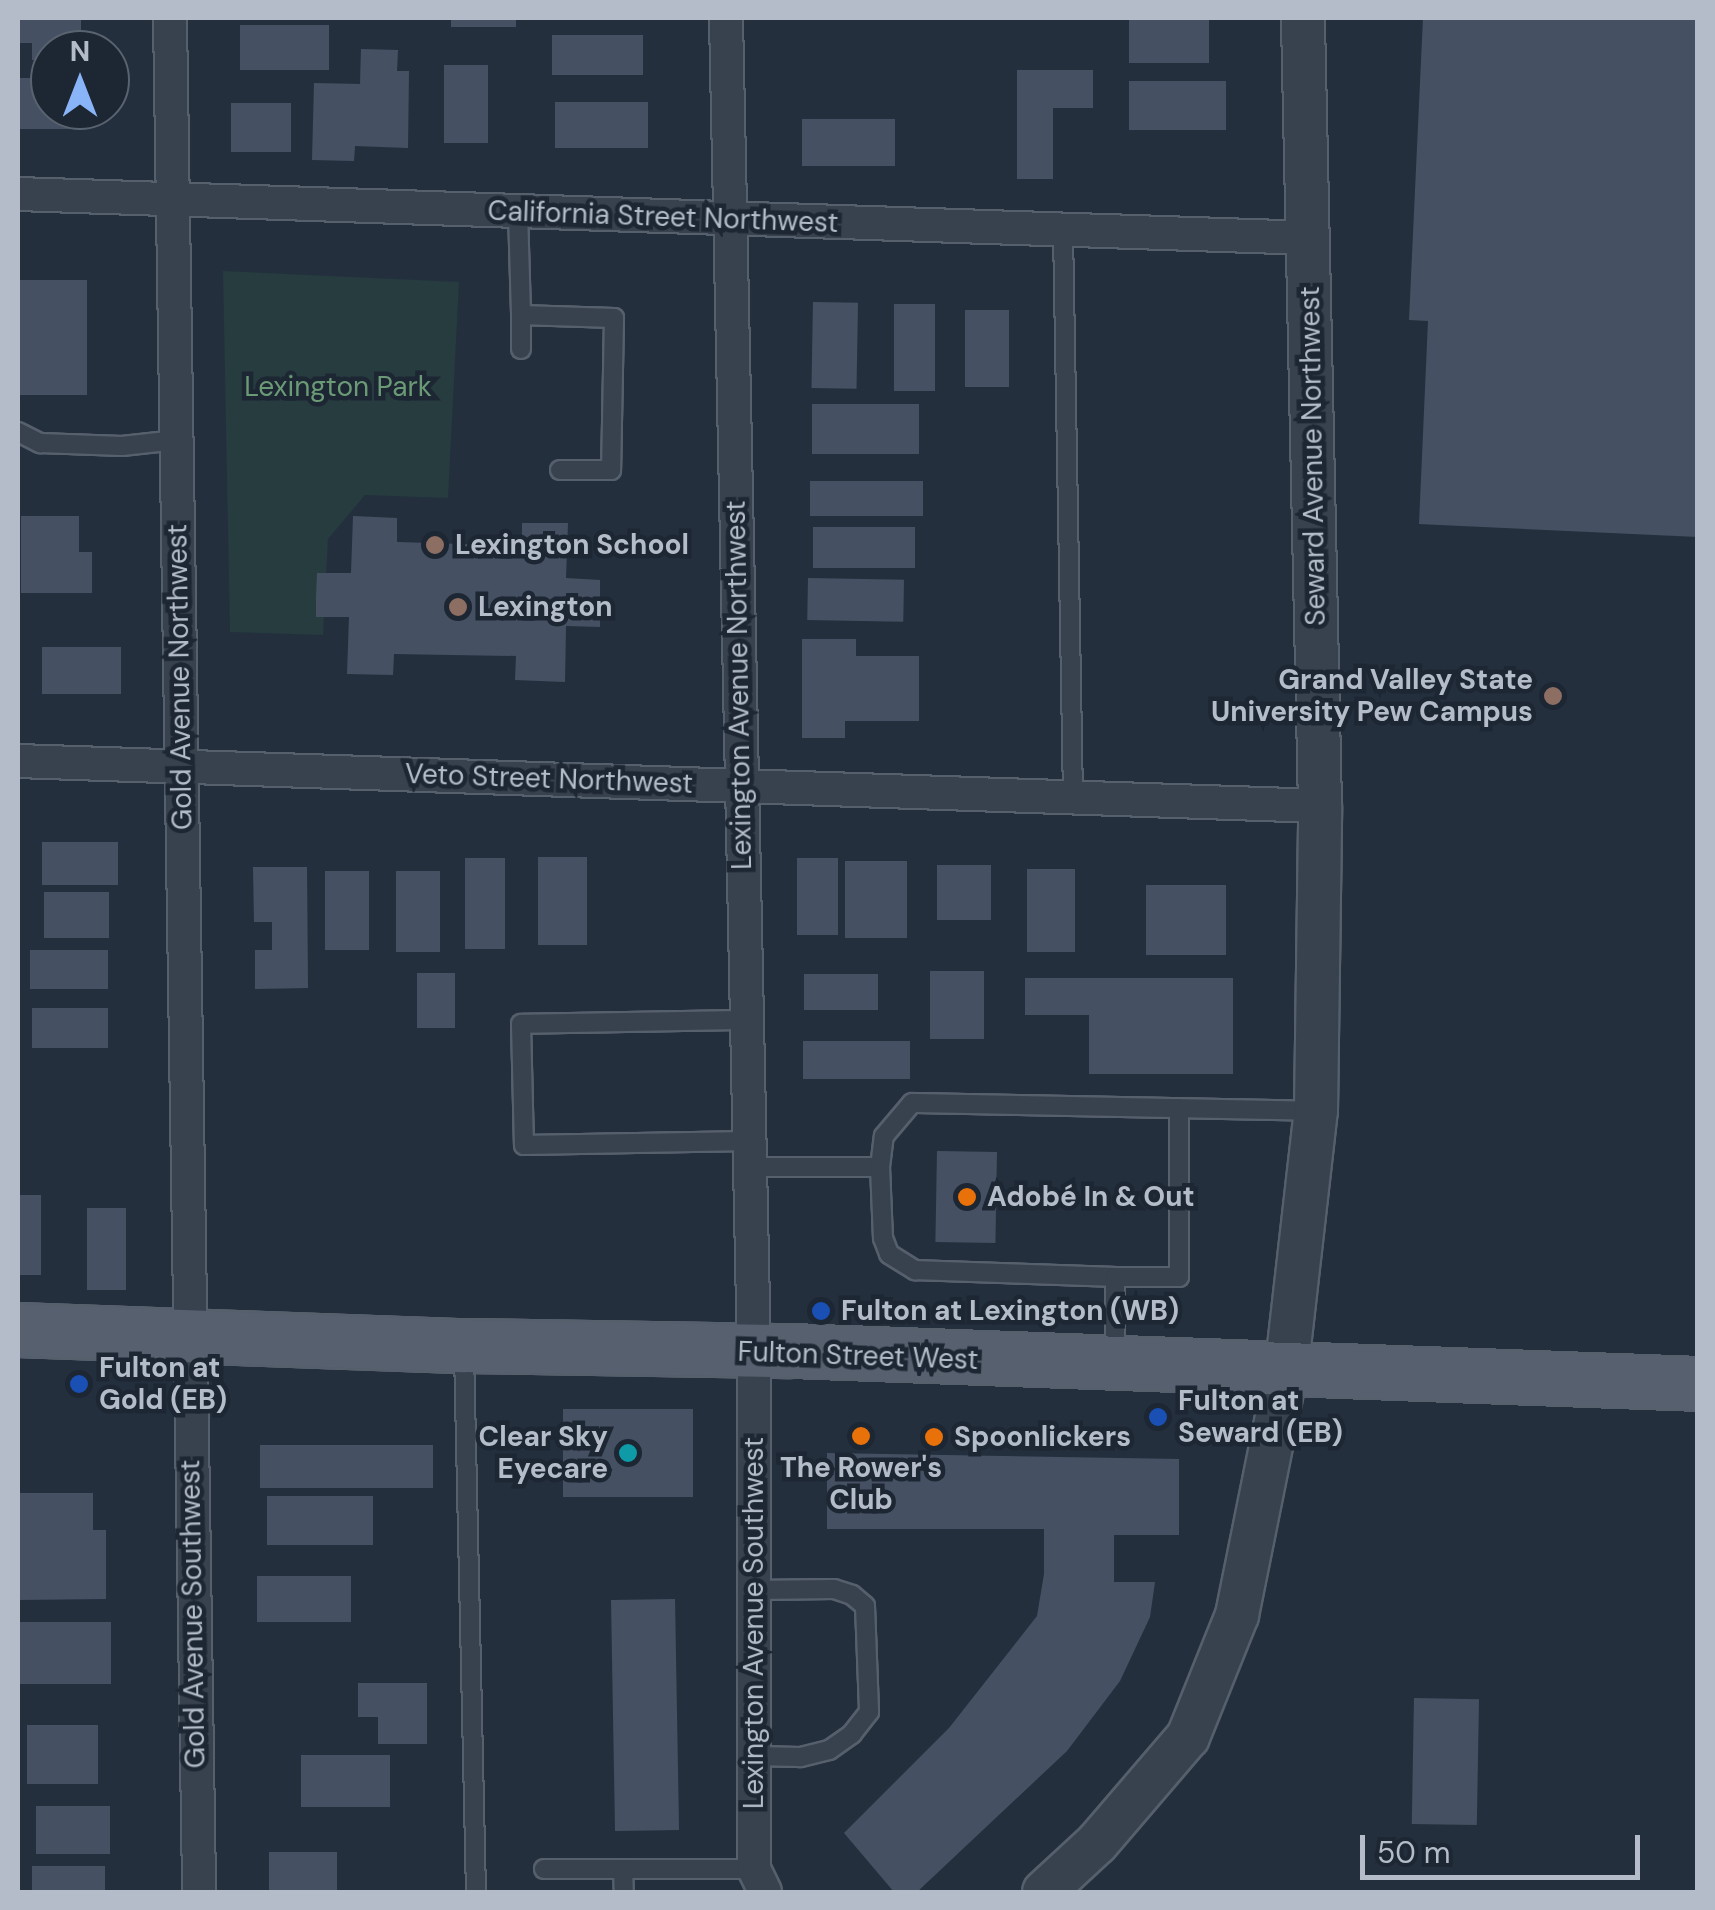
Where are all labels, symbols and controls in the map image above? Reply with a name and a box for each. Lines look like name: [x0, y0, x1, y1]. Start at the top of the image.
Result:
north arrow: [30, 30, 130, 130]
text: N: [70, 33, 90, 70]
street label: California Street Northwest: [487, 194, 839, 240]
street label: Seward Avenue Northwest: [1293, 286, 1333, 626]
park label: Lexington Park: [244, 370, 432, 404]
street label: Lexington Avenue Northwest: [719, 500, 759, 870]
street label: Gold Avenue Northwest: [161, 524, 199, 830]
place label: Lexington School: [455, 528, 689, 562]
marker: Lexington School: [424, 534, 446, 556]
place label: Lexington: [478, 590, 613, 624]
marker: Lexington: [447, 596, 469, 618]
place label: Grand Valley State University Pew Campus: [1211, 663, 1533, 729]
marker: Grand Valley State University Pew Campus: [1542, 685, 1564, 707]
street label: Veto Street Northwest: [404, 757, 694, 801]
place label: Adobé In & Out: [987, 1180, 1195, 1214]
marker: Adobé In & Out: [956, 1186, 978, 1208]
place label: Fulton at Lexington (WB): [841, 1294, 1179, 1328]
marker: Fulton at Lexington (WB): [810, 1300, 832, 1322]
street label: Fulton Street West: [737, 1335, 979, 1377]
place label: Fulton at Gold (EB): [99, 1351, 227, 1417]
marker: Fulton at Gold (EB): [68, 1373, 90, 1395]
place label: Fulton at Seward (EB): [1178, 1384, 1343, 1450]
marker: Fulton at Seward (EB): [1147, 1406, 1169, 1428]
place label: Clear Sky Eyecare: [479, 1420, 608, 1486]
place label: Spoonlickers: [954, 1420, 1131, 1454]
marker: The Rower's Club: [850, 1425, 872, 1447]
marker: Spoonlickers: [923, 1426, 945, 1448]
street label: Lexington Avenue Southwest: [737, 1437, 771, 1809]
marker: Clear Sky Eyecare: [617, 1442, 639, 1464]
place label: The Rower's Club: [780, 1451, 942, 1517]
street label: Gold Avenue Southwest: [174, 1459, 212, 1769]
scale bar: [1365, 1815, 1645, 1877]
text: 50 m: [1377, 1833, 1451, 1872]

